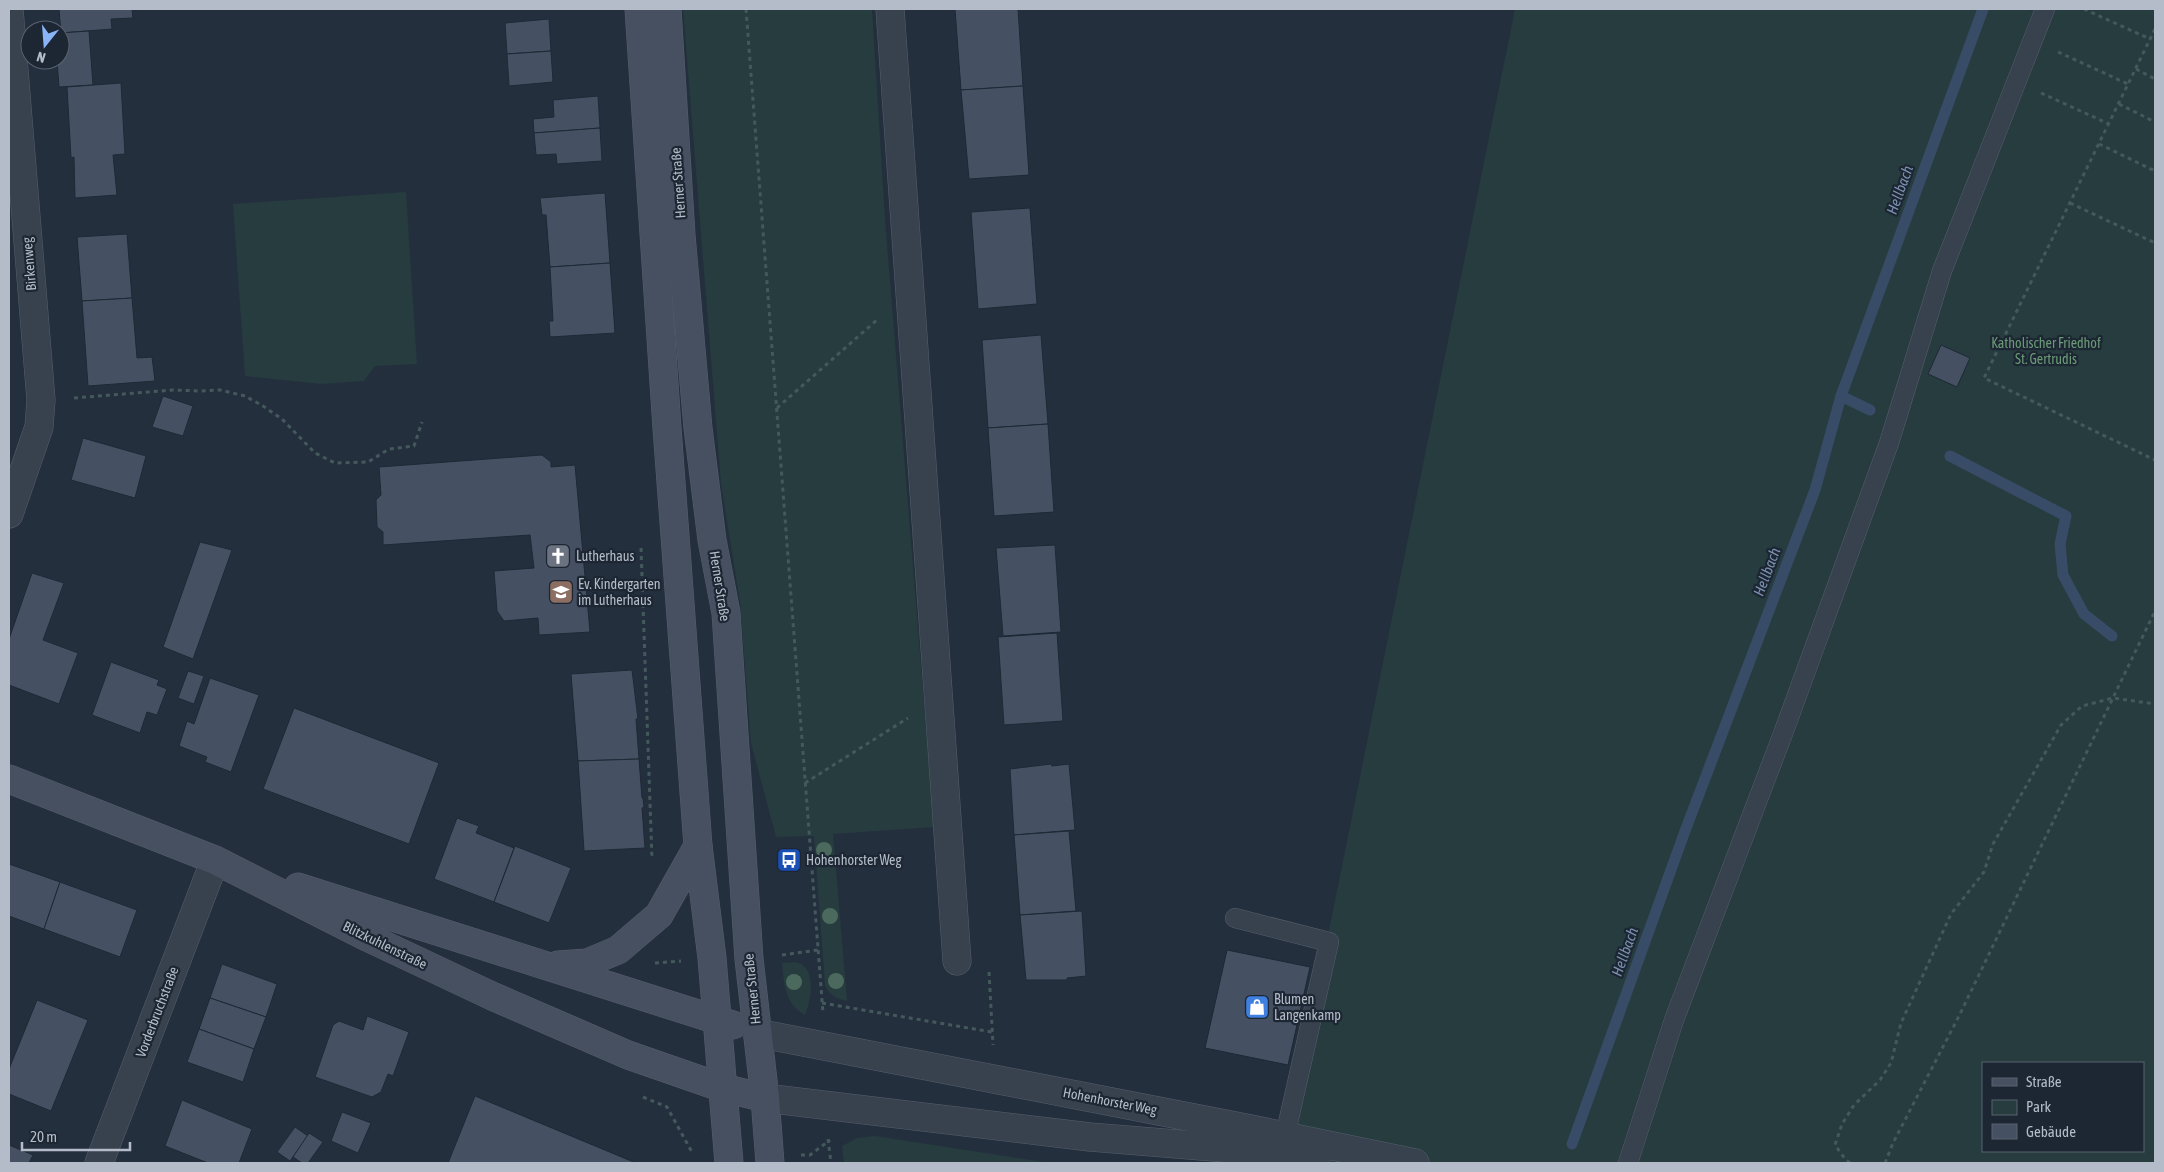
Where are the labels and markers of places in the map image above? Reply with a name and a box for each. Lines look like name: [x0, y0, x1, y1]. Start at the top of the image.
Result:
church icon: Lutherhaus: [545, 543, 571, 569]
place label: Lutherhaus: [576, 548, 635, 564]
place label: Ev. Kindergarten im Lutherhaus: [578, 576, 661, 608]
school or university icon: Ev. Kindergarten im Lutherhaus: [548, 579, 574, 605]
bus stop icon: Hohenhorster Weg: [776, 847, 802, 873]
place label: Hohenhorster Weg: [806, 852, 902, 868]
place label: Blumen Langenkamp: [1274, 991, 1341, 1023]
shop icon: Blumen Langenkamp: [1244, 994, 1270, 1020]

